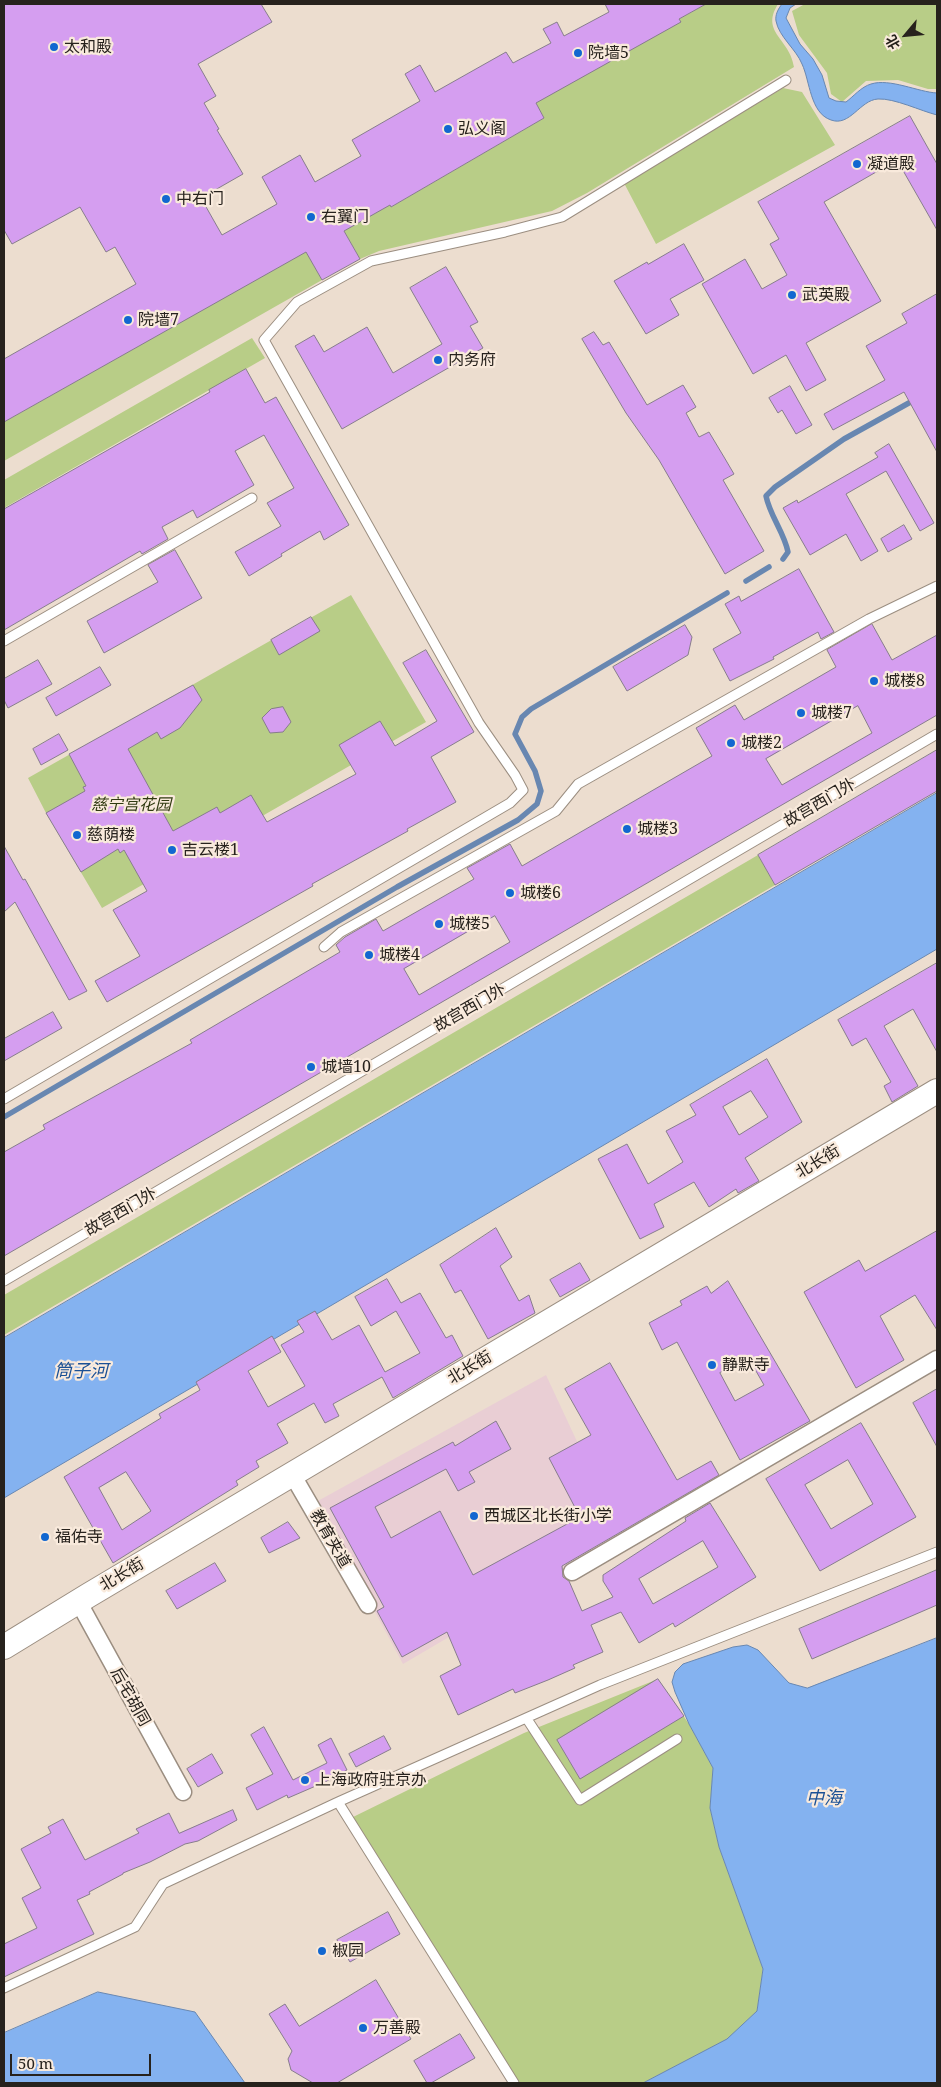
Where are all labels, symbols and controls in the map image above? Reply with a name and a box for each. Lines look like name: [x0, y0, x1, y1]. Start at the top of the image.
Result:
north arrow: [881, 10, 931, 60]
text: 北: [881, 32, 904, 53]
place label: 太和殿: [64, 37, 112, 57]
marker: 太和殿: [48, 41, 60, 53]
place label: 院墙5: [588, 43, 629, 63]
marker: 院墙5: [572, 47, 584, 59]
place label: 弘义阁: [458, 119, 506, 139]
marker: 弘义阁: [442, 123, 454, 135]
place label: 凝道殿: [867, 154, 915, 174]
marker: 凝道殿: [851, 158, 863, 170]
place label: 中右门: [176, 189, 224, 209]
marker: 中右门: [160, 193, 172, 205]
place label: 右翼门: [321, 207, 369, 227]
marker: 右翼门: [305, 211, 317, 223]
place label: 武英殿: [802, 285, 850, 305]
marker: 武英殿: [786, 289, 798, 301]
place label: 院墙7: [138, 310, 179, 330]
marker: 院墙7: [122, 314, 134, 326]
place label: 内务府: [448, 350, 496, 370]
marker: 内务府: [432, 354, 444, 366]
place label: 城楼8: [884, 671, 925, 691]
marker: 城楼8: [868, 675, 880, 687]
place label: 城楼7: [811, 703, 852, 723]
marker: 城楼7: [795, 707, 807, 719]
place label: 城楼2: [741, 733, 782, 753]
marker: 城楼2: [725, 737, 737, 749]
street label: 故宫西门外: [781, 775, 859, 831]
park label: 慈宁宫花园: [91, 795, 171, 815]
place label: 城楼3: [637, 819, 678, 839]
marker: 城楼3: [621, 823, 633, 835]
place label: 慈荫楼: [87, 825, 135, 845]
marker: 慈荫楼: [71, 829, 83, 841]
place label: 吉云楼1: [182, 840, 239, 860]
marker: 吉云楼1: [166, 844, 178, 856]
place label: 城楼6: [520, 883, 561, 903]
marker: 城楼6: [504, 887, 516, 899]
place label: 城楼5: [449, 914, 490, 934]
marker: 城楼5: [433, 918, 445, 930]
place label: 城楼4: [379, 945, 420, 965]
marker: 城楼4: [363, 949, 375, 961]
street label: 故宫西门外: [431, 980, 509, 1036]
place label: 城墙10: [321, 1057, 371, 1077]
marker: 城墙10: [305, 1061, 317, 1073]
street label: 北长街: [792, 1141, 844, 1183]
street label: 故宫西门外: [82, 1184, 160, 1240]
street label: 北长街: [444, 1347, 496, 1389]
place label: 静默寺: [722, 1355, 770, 1375]
marker: 静默寺: [706, 1359, 718, 1371]
water label: 筒子河: [54, 1361, 108, 1383]
street label: 教育夹道: [306, 1506, 354, 1572]
place label: 西城区北长街小学: [484, 1506, 612, 1526]
marker: 西城区北长街小学: [468, 1510, 480, 1522]
place label: 福佑寺: [55, 1527, 103, 1547]
marker: 福佑寺: [39, 1531, 51, 1543]
street label: 北长街: [96, 1554, 148, 1596]
street label: 后宅胡同: [106, 1664, 154, 1730]
place label: 上海政府驻京办: [315, 1770, 427, 1790]
marker: 上海政府驻京办: [299, 1774, 311, 1786]
water label: 中海: [806, 1788, 842, 1810]
place label: 椒园: [332, 1941, 364, 1961]
marker: 椒园: [316, 1945, 328, 1957]
place label: 万善殿: [373, 2018, 421, 2038]
marker: 万善殿: [357, 2022, 369, 2034]
scale bar: [12, 2044, 154, 2076]
text: 50 m: [18, 2053, 53, 2073]

